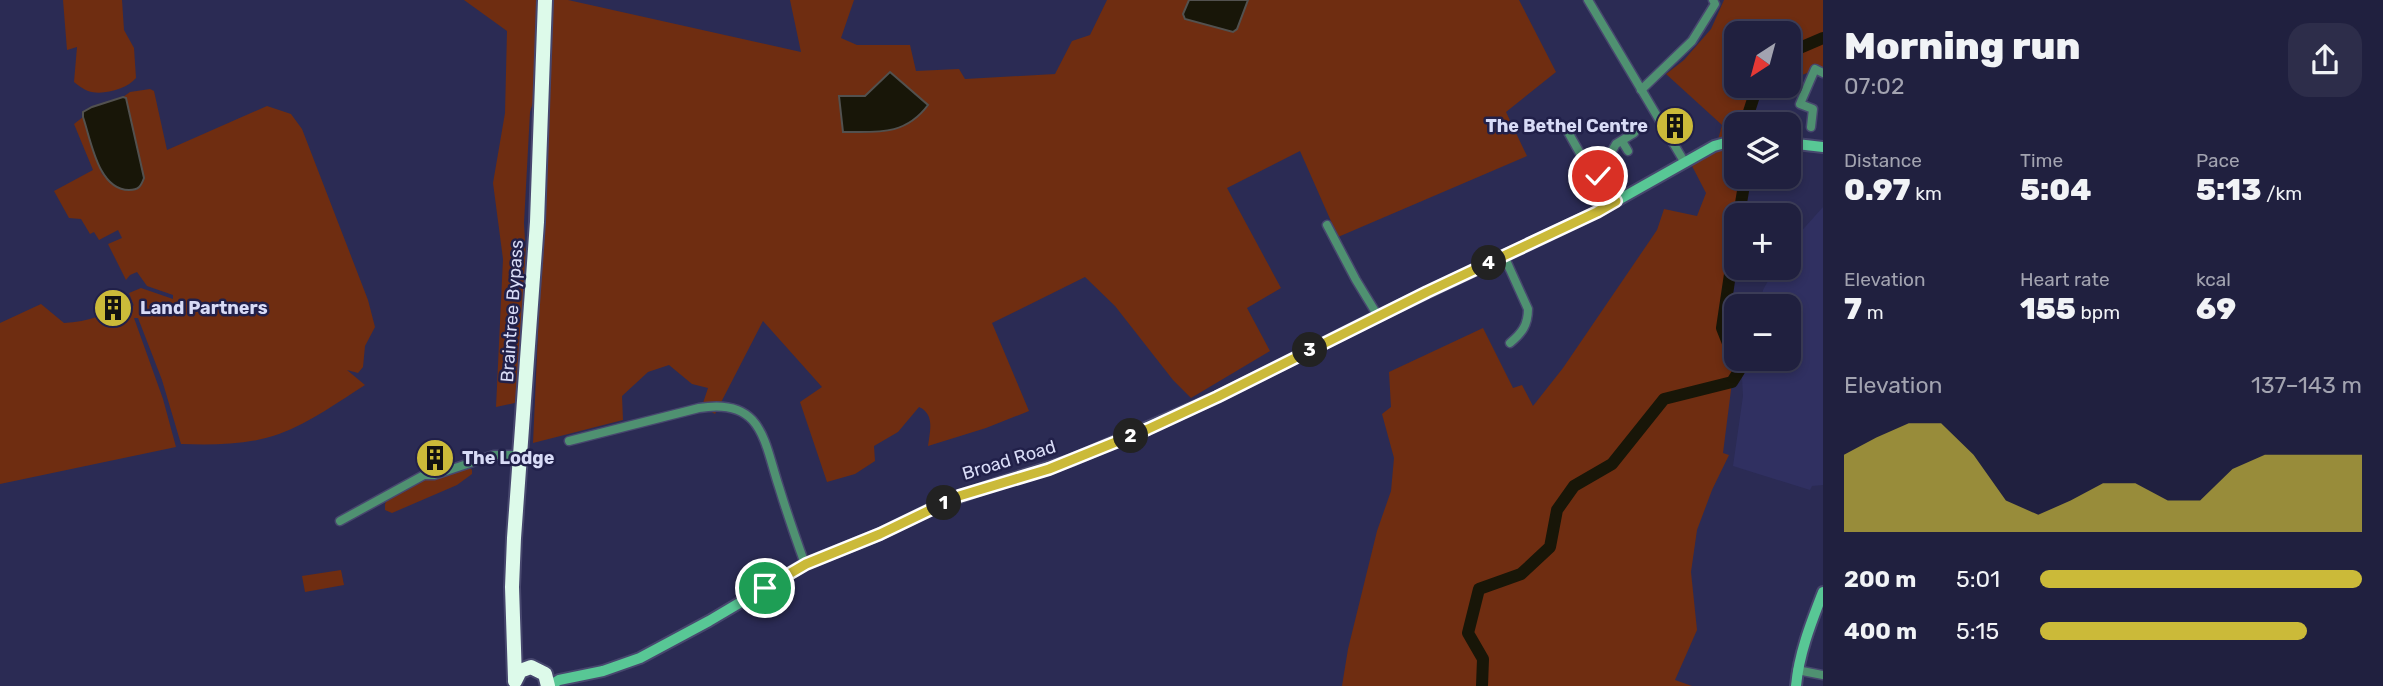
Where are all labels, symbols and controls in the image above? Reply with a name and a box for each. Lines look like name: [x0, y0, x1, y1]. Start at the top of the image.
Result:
north arrow: [1724, 21, 1801, 98]
map controls: [1724, 21, 1801, 371]
text: Morning run: [1844, 23, 2081, 69]
button: share: [2288, 23, 2362, 97]
text: 07:02: [1844, 72, 1904, 100]
building icon: The Bethel Centre: [1654, 105, 1696, 147]
button: layers: [1724, 112, 1801, 189]
place label: The Bethel Centre: [1486, 115, 1648, 137]
pin: [1568, 146, 1628, 206]
text: Distance: [1844, 149, 1922, 172]
text: Time: [2020, 149, 2063, 172]
text: Pace: [2196, 149, 2240, 172]
icon: check: [1579, 157, 1617, 195]
text: 0.97: [1844, 172, 1911, 208]
text: 5:04: [2020, 172, 2092, 208]
text: 5:13: [2196, 172, 2262, 208]
text: km: [1911, 182, 1942, 205]
text: /km: [2262, 182, 2302, 205]
button: +: [1724, 203, 1801, 280]
street label: Braintree Bypass: [496, 239, 528, 383]
pin: 4: [1472, 246, 1506, 280]
text: 4: [1482, 251, 1495, 274]
text: Elevation: [1844, 268, 1925, 291]
text: Heart rate: [2020, 268, 2110, 291]
text: kcal: [2196, 268, 2231, 291]
building icon: Land Partners: [92, 287, 134, 329]
text: 7: [1844, 291, 1862, 327]
text: 155: [2020, 291, 2076, 327]
text: 69: [2196, 291, 2236, 327]
button: −: [1724, 294, 1801, 371]
place label: Land Partners: [140, 297, 268, 319]
text: m: [1862, 301, 1884, 324]
text: bpm: [2076, 301, 2120, 324]
pin: 3: [1292, 332, 1328, 368]
text: 3: [1303, 338, 1316, 361]
text: Elevation: [1844, 371, 1943, 399]
text: 137–143 m: [2251, 371, 2362, 399]
pin: 2: [1114, 418, 1148, 453]
text: 2: [1124, 424, 1137, 447]
street label: Broad Road: [960, 435, 1058, 485]
building icon: The Lodge: [414, 437, 456, 479]
place label: The Lodge: [462, 447, 555, 469]
pin: 1: [926, 486, 962, 520]
text: 1: [939, 491, 948, 514]
pin: [735, 558, 795, 618]
text: 200 m: [1844, 565, 1916, 593]
text: 5:01: [1956, 565, 2000, 593]
icon: arrive: [746, 569, 784, 607]
text: 400 m: [1844, 617, 1917, 645]
text: 5:15: [1956, 617, 1999, 645]

